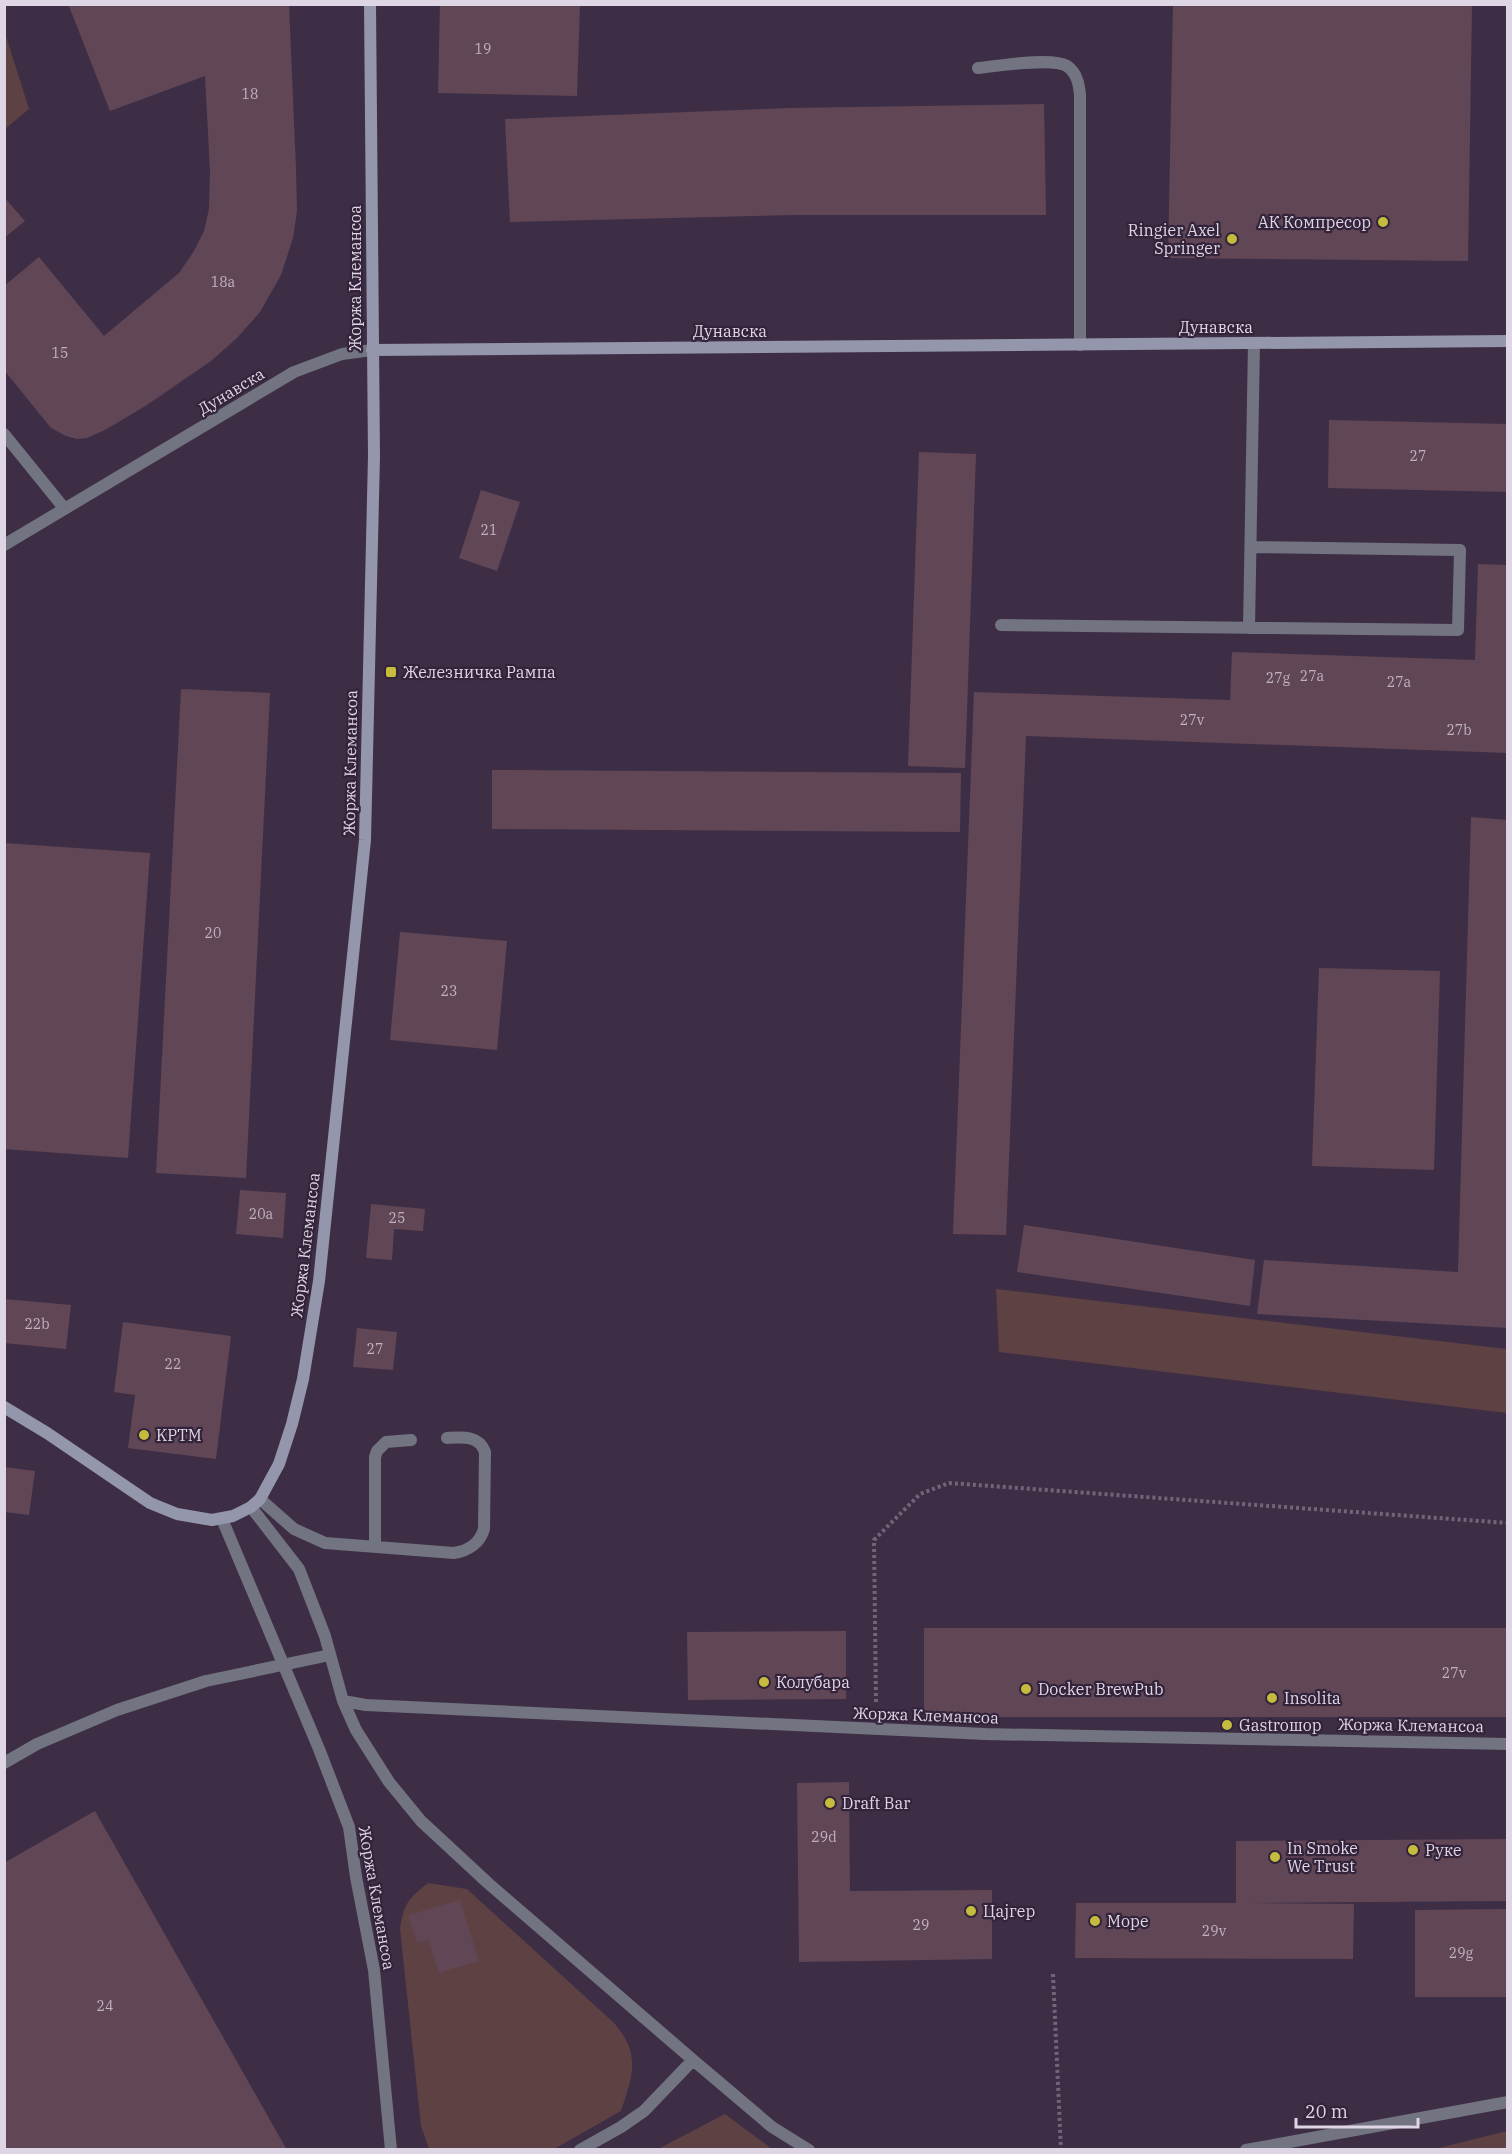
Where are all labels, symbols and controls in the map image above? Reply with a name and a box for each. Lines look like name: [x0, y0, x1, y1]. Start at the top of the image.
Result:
house number: 19: [475, 40, 491, 58]
house number: 18: [242, 85, 258, 103]
street label: Жоржа Клемансоа: [345, 205, 365, 351]
place label: АК Компресор: [1258, 212, 1371, 232]
marker: АК Компресор: [1376, 215, 1390, 229]
place label: Ringier Axel Springer: [1128, 220, 1220, 258]
marker: Ringier Axel Springer: [1225, 232, 1239, 246]
house number: 18a: [211, 273, 236, 291]
street label: Дунавска: [1179, 317, 1253, 337]
street label: Дунавска: [693, 321, 767, 341]
house number: 15: [52, 344, 68, 362]
street label: Дунавска: [194, 363, 268, 419]
house number: 27: [1410, 447, 1426, 465]
house number: 21: [481, 521, 497, 539]
place label: Железничка Рампа: [403, 662, 556, 682]
marker: Железничка Рампа: [384, 665, 398, 679]
house number: 27a: [1300, 667, 1325, 685]
house number: 27g: [1266, 669, 1291, 687]
house number: 27a: [1387, 673, 1412, 691]
street label: Жоржа Клемансоа: [339, 690, 361, 836]
house number: 27v: [1180, 711, 1205, 729]
house number: 27b: [1446, 721, 1472, 739]
house number: 20: [205, 924, 221, 942]
house number: 23: [441, 982, 457, 1000]
street label: Жоржа Клемансоа: [286, 1171, 324, 1319]
house number: 20a: [249, 1205, 274, 1223]
house number: 25: [389, 1209, 405, 1227]
house number: 22b: [24, 1315, 50, 1333]
house number: 27: [367, 1340, 383, 1358]
house number: 22: [165, 1355, 181, 1373]
place label: KPTM: [156, 1425, 202, 1445]
marker: KPTM: [137, 1428, 151, 1442]
house number: 27v: [1442, 1664, 1467, 1682]
place label: Колубара: [776, 1672, 850, 1692]
marker: Колубара: [757, 1675, 771, 1689]
place label: Docker BrewPub: [1038, 1679, 1164, 1699]
marker: Docker BrewPub: [1019, 1682, 1033, 1696]
place label: Insolita: [1284, 1688, 1341, 1708]
marker: Insolita: [1265, 1691, 1279, 1705]
street label: Жоржа Клемансоа: [853, 1702, 1000, 1728]
street label: Жоржа Клемансоа: [1338, 1714, 1484, 1736]
place label: Gastroшор: [1239, 1715, 1322, 1735]
marker: Gastroшор: [1220, 1718, 1234, 1732]
place label: Draft Bar: [842, 1793, 910, 1813]
marker: Draft Bar: [823, 1796, 837, 1810]
street label: Жоржа Клемансоа: [354, 1824, 400, 1972]
house number: 29d: [811, 1828, 837, 1846]
place label: In Smoke We Trust: [1287, 1838, 1358, 1876]
place label: Руке: [1425, 1840, 1461, 1860]
marker: Руке: [1406, 1843, 1420, 1857]
marker: In Smoke We Trust: [1268, 1850, 1282, 1864]
place label: Цајгер: [983, 1901, 1035, 1921]
marker: Цајгер: [964, 1904, 978, 1918]
place label: Море: [1107, 1911, 1149, 1931]
marker: Море: [1088, 1914, 1102, 1928]
house number: 29: [913, 1916, 929, 1934]
house number: 29v: [1202, 1922, 1227, 1940]
house number: 29g: [1449, 1944, 1474, 1962]
house number: 24: [97, 1997, 113, 2015]
scale bar: [1296, 2091, 1418, 2129]
text: 20 m: [1305, 2100, 1348, 2123]

